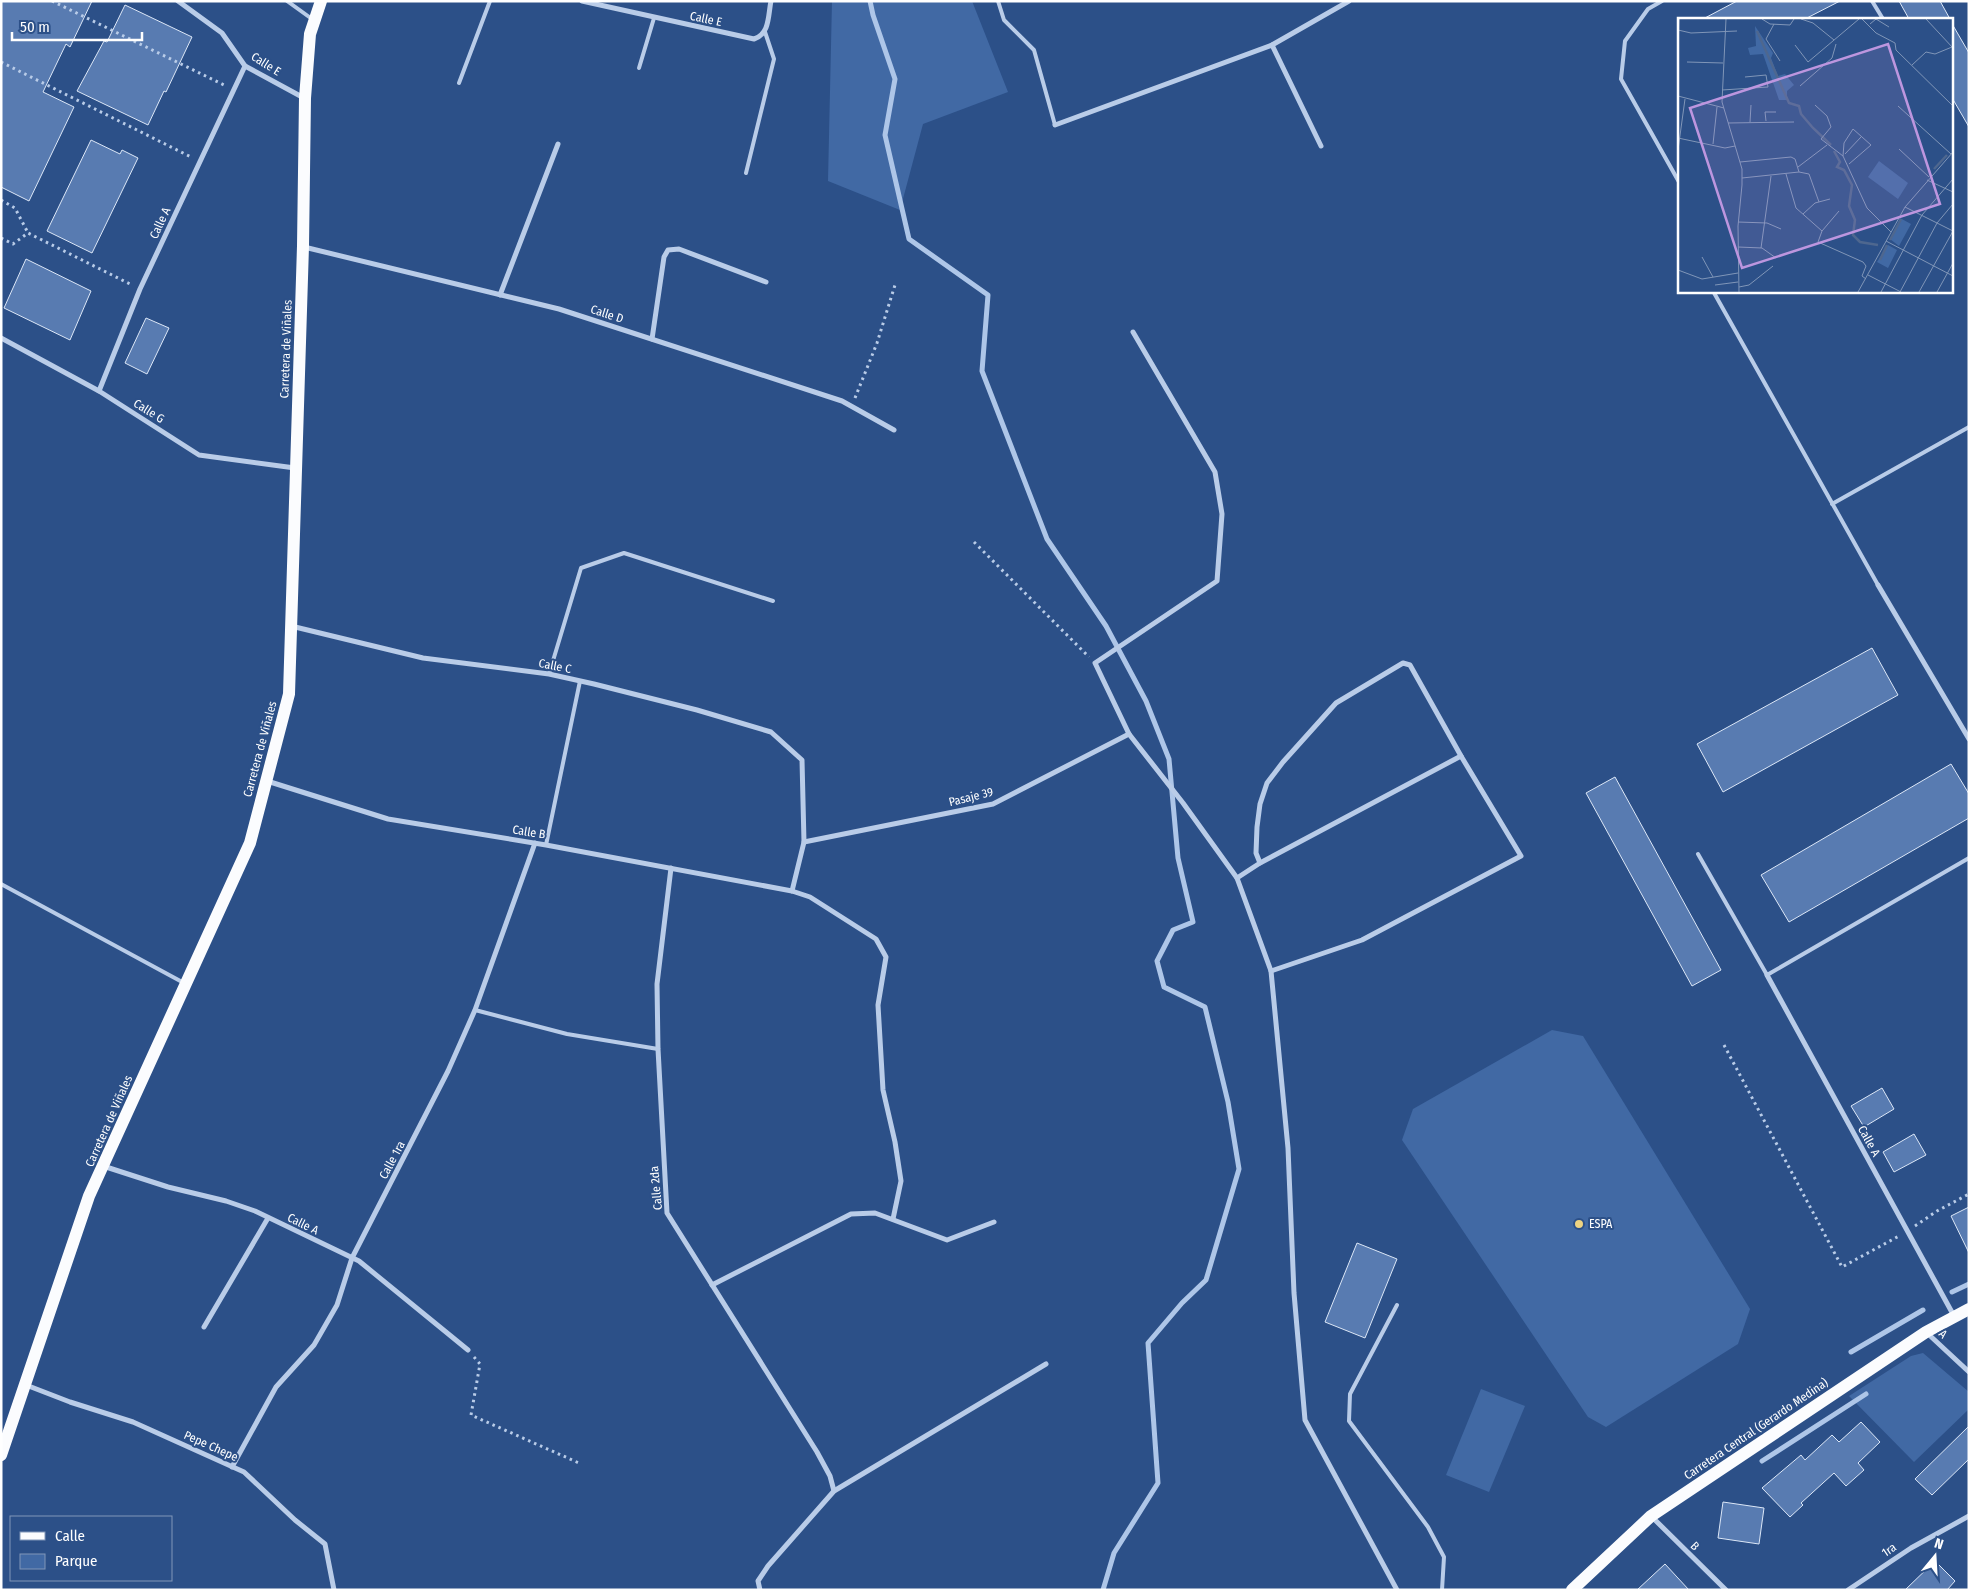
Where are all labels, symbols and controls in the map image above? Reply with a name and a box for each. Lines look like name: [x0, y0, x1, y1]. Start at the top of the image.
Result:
street label: Calle E: [689, 9, 724, 29]
scale bar: [12, 10, 142, 42]
text: 50 m: [20, 18, 50, 36]
inset map: [1678, 18, 1952, 292]
street label: Calle E: [249, 49, 284, 79]
street label: Calle A: [147, 204, 174, 241]
street label: Carretera de Viñales: [277, 299, 295, 399]
street label: Calle D: [589, 302, 625, 326]
street label: Calle G: [131, 396, 167, 426]
street label: Calle C: [538, 656, 572, 676]
street label: Carretera de Viñales: [240, 700, 280, 798]
street label: Pasaje 39: [947, 785, 995, 809]
street label: Calle B: [511, 822, 547, 842]
street label: Carretera de Viñales: [83, 1073, 135, 1169]
street label: Calle A: [1855, 1123, 1883, 1159]
street label: Calle 1ra: [376, 1138, 408, 1181]
street label: Calle 2da: [647, 1165, 665, 1211]
street label: Calle A: [285, 1210, 322, 1238]
place label: ESPA: [1589, 1217, 1613, 1231]
marker: ESPA: [1573, 1218, 1585, 1230]
street label: A: [1936, 1327, 1951, 1342]
street label: Carretera Central (Gerardo Medina): [1681, 1375, 1831, 1483]
street label: Pepe Chepe: [182, 1428, 240, 1464]
legend: [10, 1516, 172, 1581]
text: Calle: [55, 1527, 85, 1545]
north arrow: [1910, 1531, 1960, 1581]
text: N: [1932, 1535, 1945, 1553]
street label: B: [1688, 1539, 1703, 1554]
street label: 1ra: [1879, 1540, 1899, 1560]
text: Parque: [55, 1552, 98, 1570]

